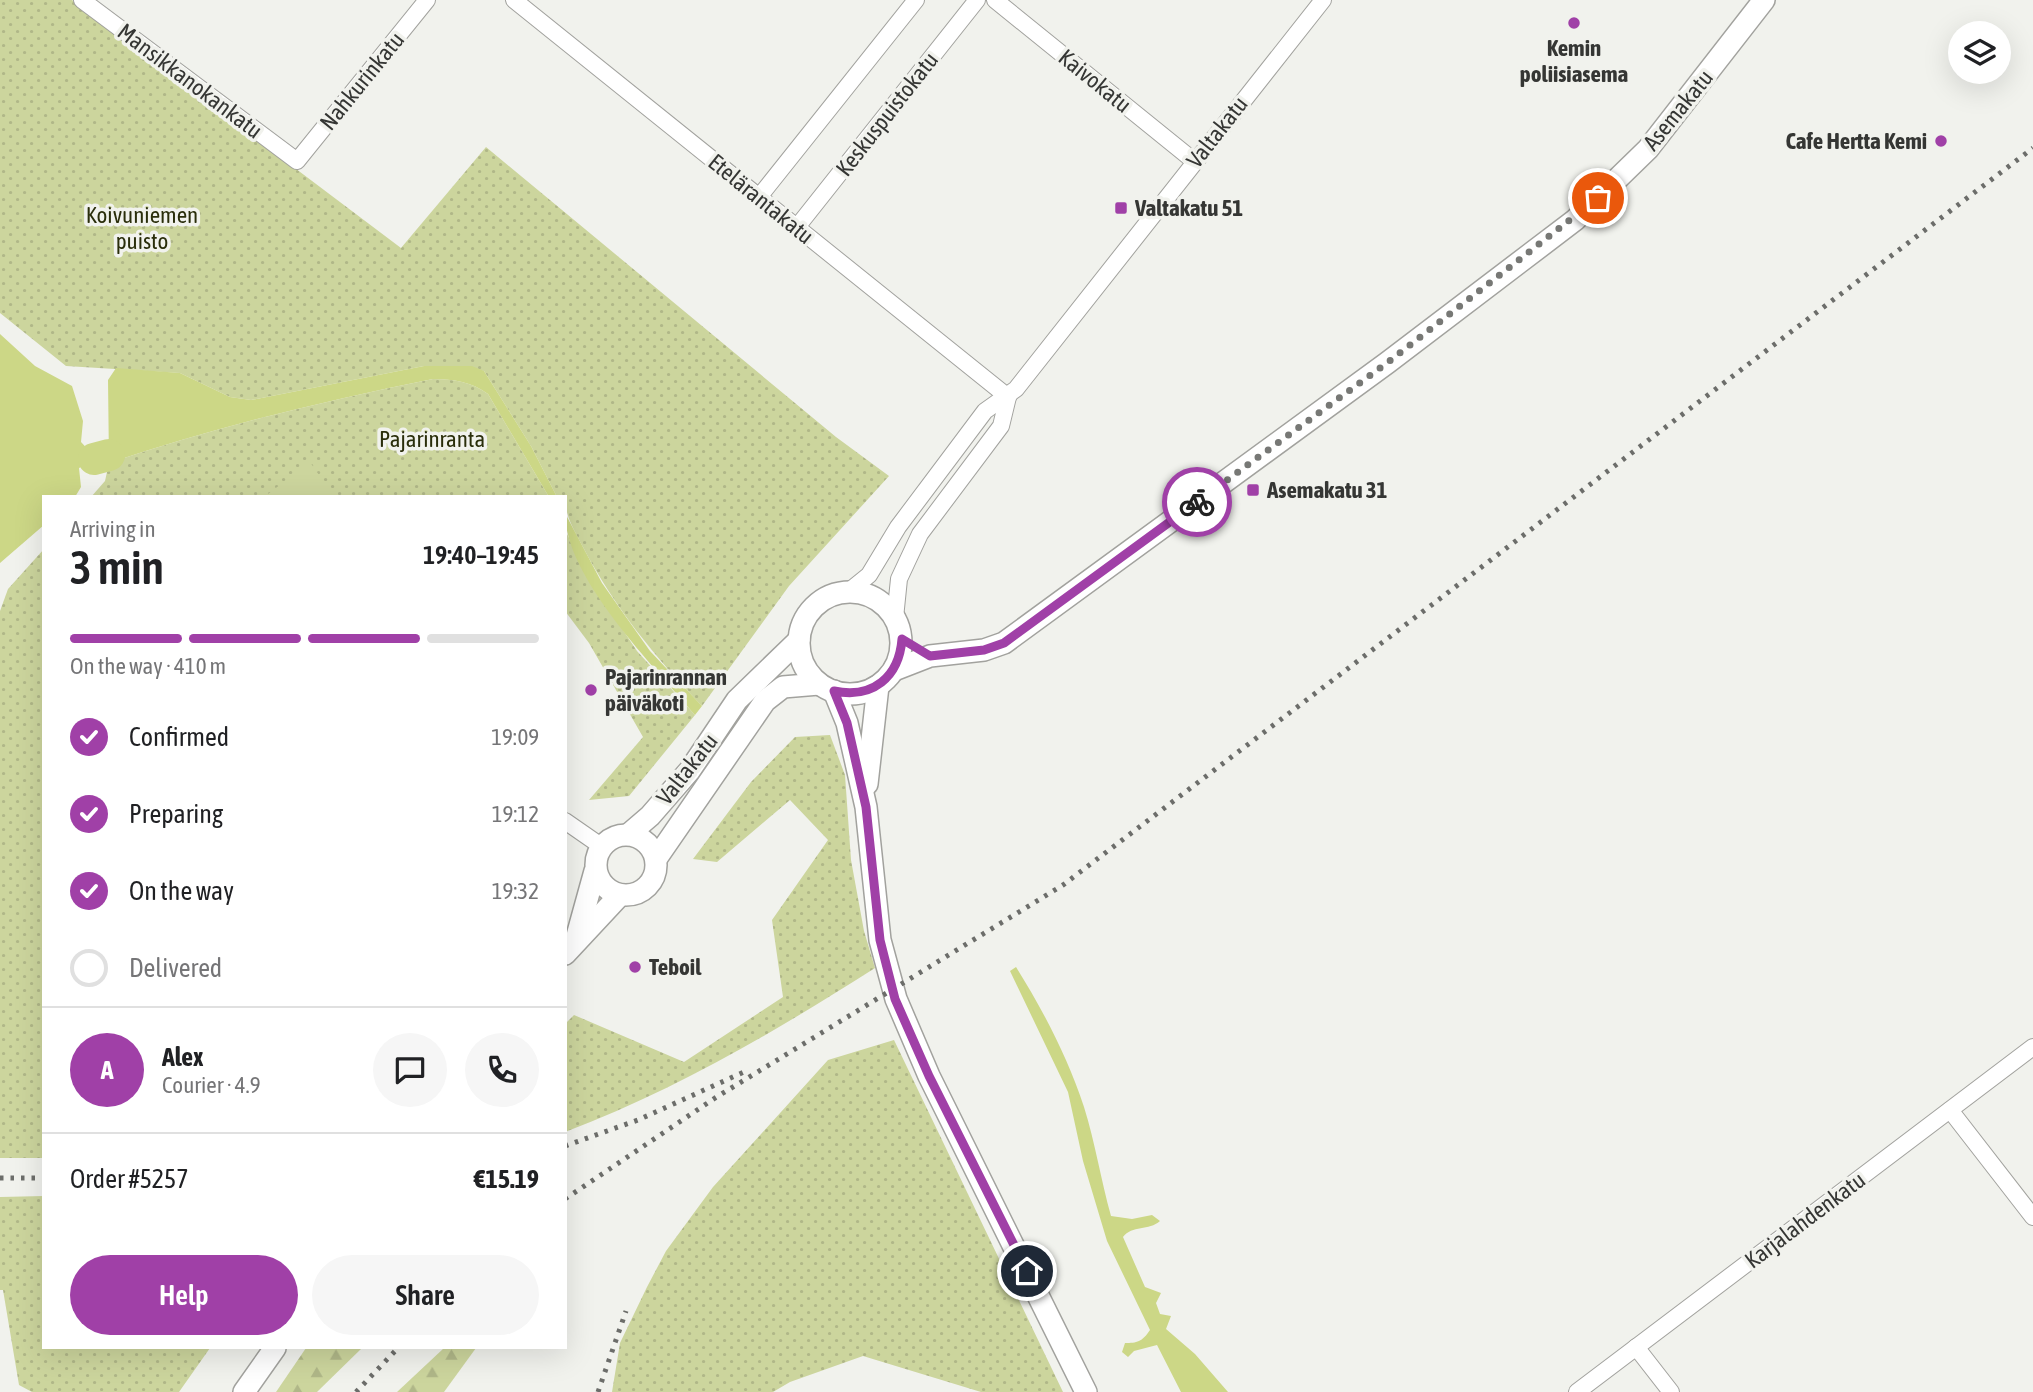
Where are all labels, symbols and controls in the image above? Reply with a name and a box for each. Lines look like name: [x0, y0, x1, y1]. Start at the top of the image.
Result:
marker: Kemin poliisiasema: [1566, 15, 1582, 31]
street label: Mansikkanokankatu: [113, 18, 267, 144]
map controls: [1948, 21, 2011, 84]
button: layers: [1948, 21, 2011, 84]
street label: Nahkurinkatu: [315, 27, 409, 135]
place label: Kemin poliisiasema: [1520, 35, 1628, 87]
street label: Kaivokatu: [1054, 44, 1136, 118]
street label: Keskuspuistokatu: [831, 47, 943, 181]
street label: Asemakatu: [1638, 65, 1718, 155]
street label: Valtakatu: [1181, 91, 1253, 173]
place label: Cafe Hertta Kemi: [1785, 128, 1927, 154]
marker: Cafe Hertta Kemi: [1933, 133, 1949, 149]
street label: Etelärantakatu: [703, 149, 819, 249]
pin: [1568, 168, 1628, 228]
icon: bag: [1579, 179, 1617, 217]
place label: Valtakatu 51: [1134, 195, 1243, 221]
marker: Valtakatu 51: [1113, 200, 1129, 216]
park label: Koivuniemen puisto: [86, 202, 198, 254]
park label: Pajarinranta: [379, 426, 485, 452]
courier: [1162, 467, 1232, 537]
place label: Asemakatu 31: [1266, 477, 1388, 503]
marker: Asemakatu 31: [1245, 482, 1261, 498]
icon: bike: [1178, 483, 1216, 521]
text: Arriving in: [70, 516, 156, 542]
text: 19:40–19:45: [423, 540, 539, 570]
text: 3 min: [70, 541, 164, 594]
text: On the way · 410 m: [70, 653, 226, 679]
place label: Pajarinrannan päiväkoti: [605, 664, 727, 716]
marker: Pajarinrannan päiväkoti: [583, 682, 599, 698]
icon: check: [70, 718, 108, 756]
text: Confirmed: [129, 722, 229, 752]
text: 19:09: [491, 724, 539, 750]
street label: Valtakatu: [651, 728, 723, 810]
icon: check: [70, 795, 108, 833]
text: Preparing: [129, 799, 223, 829]
text: 19:12: [492, 801, 539, 827]
icon: check: [70, 872, 108, 910]
text: On the way: [129, 876, 234, 906]
text: 19:32: [492, 878, 539, 904]
text: Delivered: [129, 953, 222, 983]
place label: Teboil: [649, 954, 702, 980]
marker: Teboil: [627, 959, 643, 975]
button: chat: [373, 1033, 447, 1107]
button: phone: [465, 1033, 539, 1107]
text: Alex: [162, 1042, 203, 1072]
text: A: [101, 1055, 113, 1085]
text: Courier · 4.9: [162, 1072, 261, 1098]
text: Order #5257: [70, 1164, 189, 1194]
text: €15.19: [474, 1164, 539, 1194]
street label: Karjalahdenkatu: [1740, 1167, 1870, 1273]
pin: [997, 1241, 1057, 1301]
icon: home: [1008, 1252, 1046, 1290]
button: Help: [70, 1255, 298, 1335]
button: Share: [312, 1255, 539, 1335]

